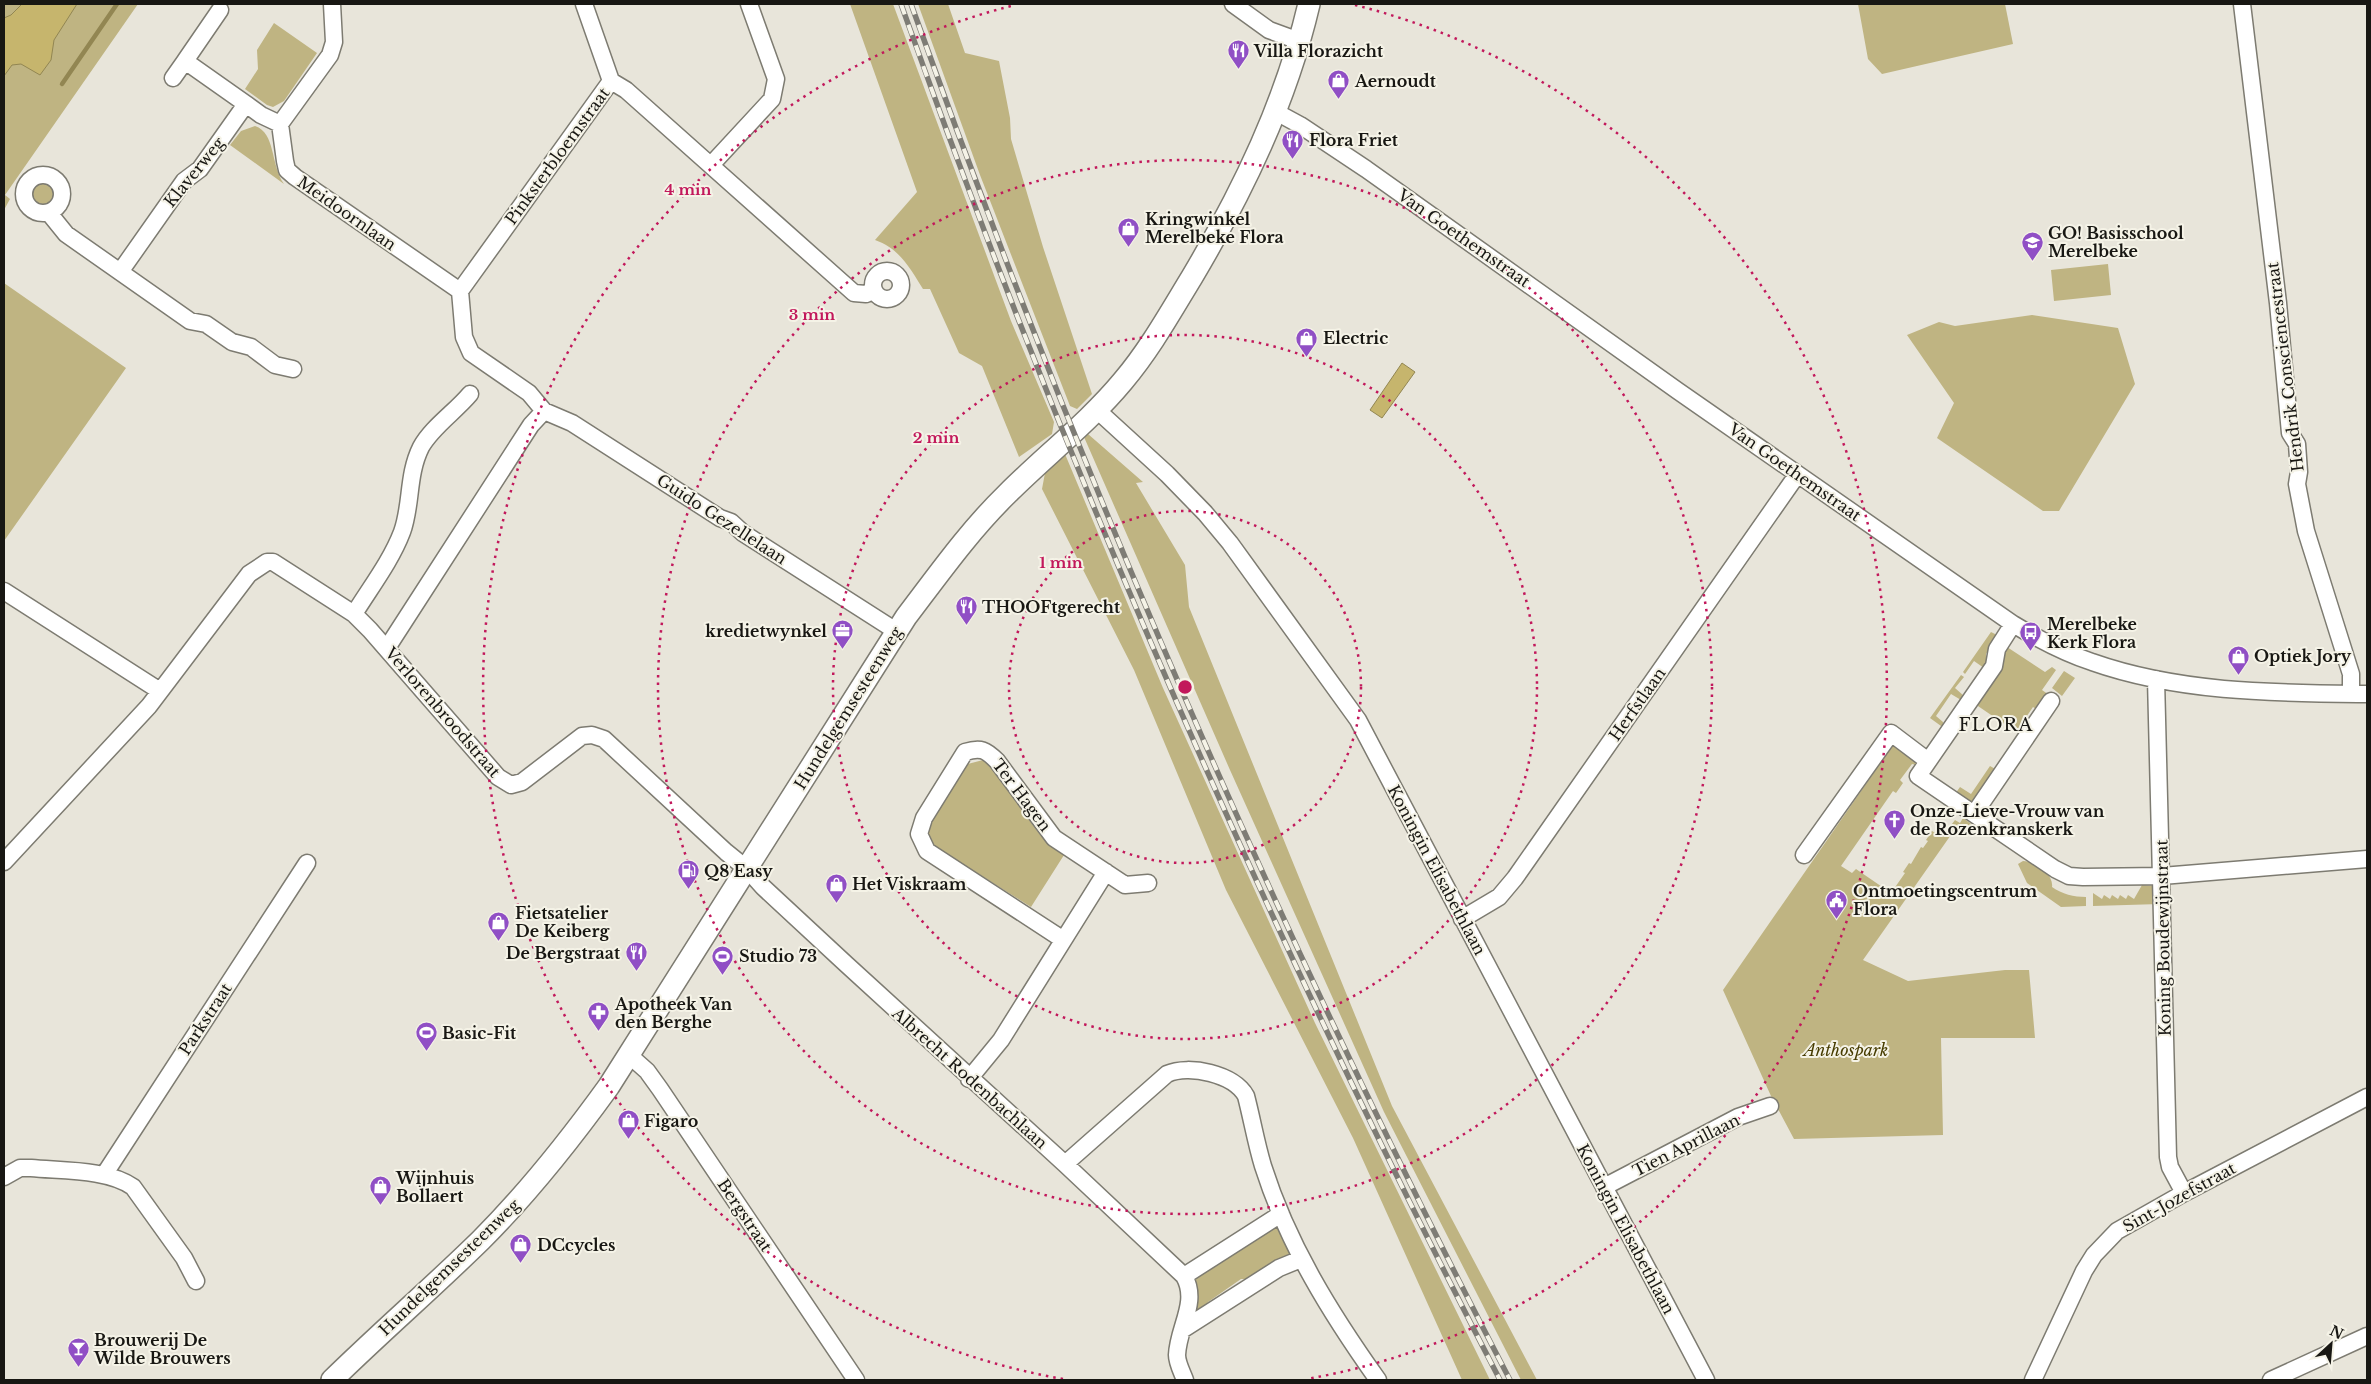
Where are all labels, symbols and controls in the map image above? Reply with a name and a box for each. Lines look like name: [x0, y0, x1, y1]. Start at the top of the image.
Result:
restaurant icon: Villa Florazicht: [1226, 39, 1250, 70]
place label: Villa Florazicht: [1253, 41, 1384, 61]
shop icon: Aernoudt: [1327, 69, 1351, 100]
place label: Aernoudt: [1354, 71, 1437, 91]
street label: Pinksterbloemstraat: [501, 84, 613, 228]
restaurant icon: Flora Friet: [1281, 128, 1305, 159]
place label: Flora Friet: [1309, 130, 1399, 150]
street label: Klaverweg: [160, 133, 229, 211]
street label: Meidoornlaan: [294, 172, 400, 254]
text: 4 min: [665, 180, 712, 199]
street label: Van Goethemstraat: [1393, 184, 1534, 291]
place label: Kringwinkel Merelbeke Flora: [1145, 209, 1284, 247]
shop icon: Kringwinkel Merelbeke Flora: [1117, 216, 1141, 247]
place label: GO! Basisschool Merelbeke: [2048, 223, 2184, 261]
school or university icon: GO! Basisschool Merelbeke: [2020, 230, 2044, 261]
street label: Hendrik Consciencestraat: [2262, 261, 2308, 473]
text: 3 min: [789, 305, 835, 324]
shop icon: Electric: [1295, 326, 1319, 357]
place label: Electric: [1323, 328, 1388, 348]
street label: Van Goethemstraat: [1724, 418, 1865, 525]
text: 2 min: [913, 428, 959, 447]
street label: Guido Gezellelaan: [653, 470, 791, 568]
text: 1 min: [1039, 553, 1083, 572]
restaurant icon: THOOFtgerecht: [954, 595, 978, 626]
place label: THOOFtgerecht: [982, 597, 1121, 617]
place label: Merelbeke Kerk Flora: [2047, 614, 2137, 652]
office icon: kredietwynkel: [831, 619, 855, 650]
place label: kredietwynkel: [705, 621, 827, 641]
bus stop icon: Merelbeke Kerk Flora: [2019, 621, 2043, 652]
street label: Hundelgemsesteenweg: [790, 623, 907, 793]
street label: Verlorenbroodstraat: [380, 642, 505, 781]
shop icon: Optiek Jory: [2226, 644, 2250, 675]
place label: Optiek Jory: [2254, 646, 2352, 666]
street label: Herfstlaan: [1604, 663, 1670, 745]
centre of rings: [1176, 678, 1194, 696]
district label: FLORA: [1959, 714, 2034, 736]
street label: Ter Hagen: [988, 755, 1056, 835]
street label: Koningin Elisabethlaan: [1384, 782, 1490, 958]
place label: Onze-Lieve-Vrouw van de Rozenkranskerk: [1910, 801, 2105, 839]
church icon: Onze-Lieve-Vrouw van de Rozenkranskerk: [1882, 808, 1906, 839]
street label: Koning Boudewijnstraat: [2151, 839, 2175, 1037]
fuel station icon: Q8 Easy: [676, 859, 700, 890]
place label: Q8 Easy: [704, 861, 773, 881]
shop icon: Het Viskraam: [824, 872, 848, 903]
place label: Het Viskraam: [852, 874, 967, 894]
place label: Ontmoetingscentrum Flora: [1853, 881, 2038, 919]
public building icon: Ontmoetingscentrum Flora: [1825, 888, 1849, 919]
place label: Fietsatelier De Keiberg: [515, 903, 610, 941]
shop icon: Fietsatelier De Keiberg: [487, 910, 511, 941]
restaurant icon: De Bergstraat: [624, 941, 648, 972]
place label: De Bergstraat: [506, 943, 621, 963]
sports icon: Studio 73: [711, 944, 735, 975]
place label: Studio 73: [739, 946, 817, 966]
street label: Parkstraat: [174, 979, 236, 1059]
place label: Apotheek Van den Berghe: [614, 994, 732, 1032]
pharmacy icon: Apotheek Van den Berghe: [587, 1001, 611, 1032]
street label: Albrecht Rodenbachlaan: [888, 1002, 1052, 1153]
sports icon: Basic-Fit: [414, 1021, 438, 1052]
place label: Basic-Fit: [442, 1023, 517, 1043]
park label: Anthospark: [1802, 1040, 1888, 1060]
shop icon: Figaro: [616, 1109, 640, 1140]
street label: Tien Aprillaan: [1629, 1109, 1743, 1181]
place label: Figaro: [644, 1111, 698, 1131]
street label: Koningin Elisabethlaan: [1573, 1141, 1679, 1317]
street label: Sint-Jozefstraat: [2119, 1158, 2239, 1236]
place label: Wijnhuis Bollaert: [395, 1168, 474, 1206]
shop icon: Wijnhuis Bollaert: [368, 1175, 392, 1206]
street label: Bergstraat: [713, 1175, 777, 1255]
street label: Hundelgemsesteenweg: [374, 1194, 524, 1340]
shop icon: DCcycles: [509, 1233, 533, 1264]
place label: DCcycles: [537, 1235, 615, 1255]
north arrow: [2306, 1319, 2356, 1369]
text: N: [2327, 1321, 2347, 1343]
place label: Brouwerij De Wilde Brouwers: [93, 1330, 231, 1368]
bar icon: Brouwerij De Wilde Brouwers: [66, 1337, 90, 1368]

